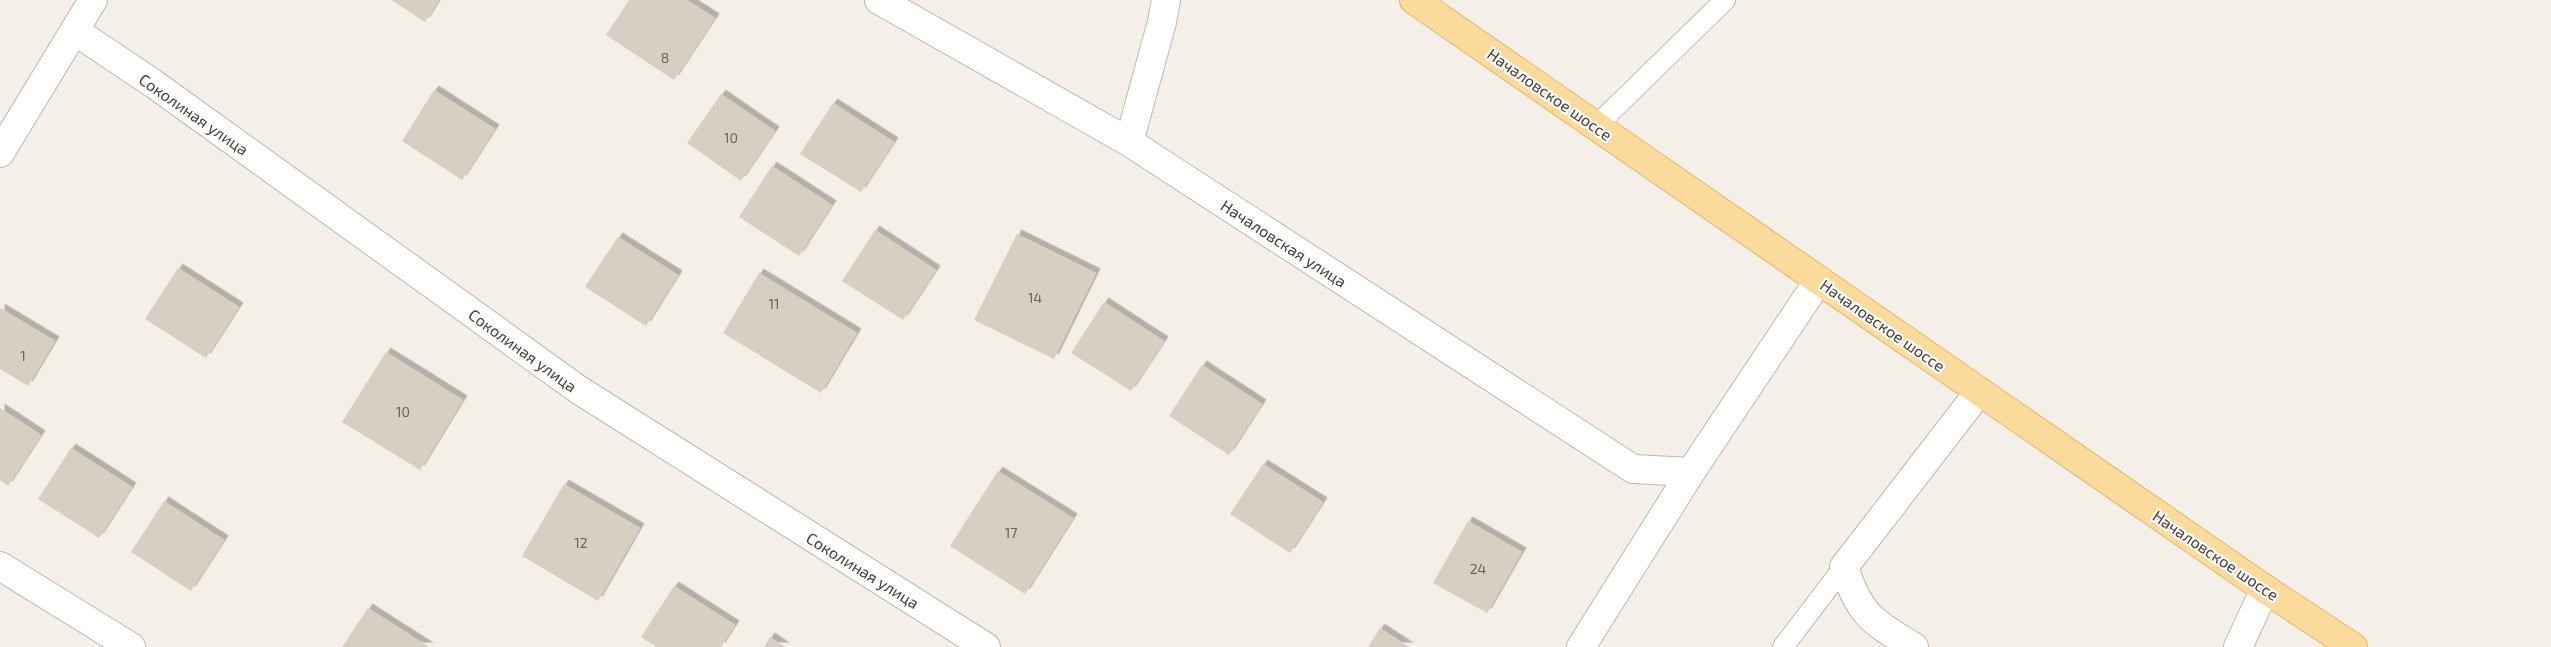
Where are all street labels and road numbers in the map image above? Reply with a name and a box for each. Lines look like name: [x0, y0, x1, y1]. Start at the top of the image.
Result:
street label: Началовское шоссе: [1484, 44, 1616, 144]
street label: Соколиная улица: [135, 69, 252, 160]
street label: Началовская улица: [1217, 195, 1350, 292]
street label: Началовское шоссе: [1817, 275, 1949, 375]
street label: Соколиная улица: [465, 304, 581, 396]
street label: Началовское шоссе: [2149, 506, 2283, 604]
street label: Соколиная улица: [803, 528, 923, 613]

